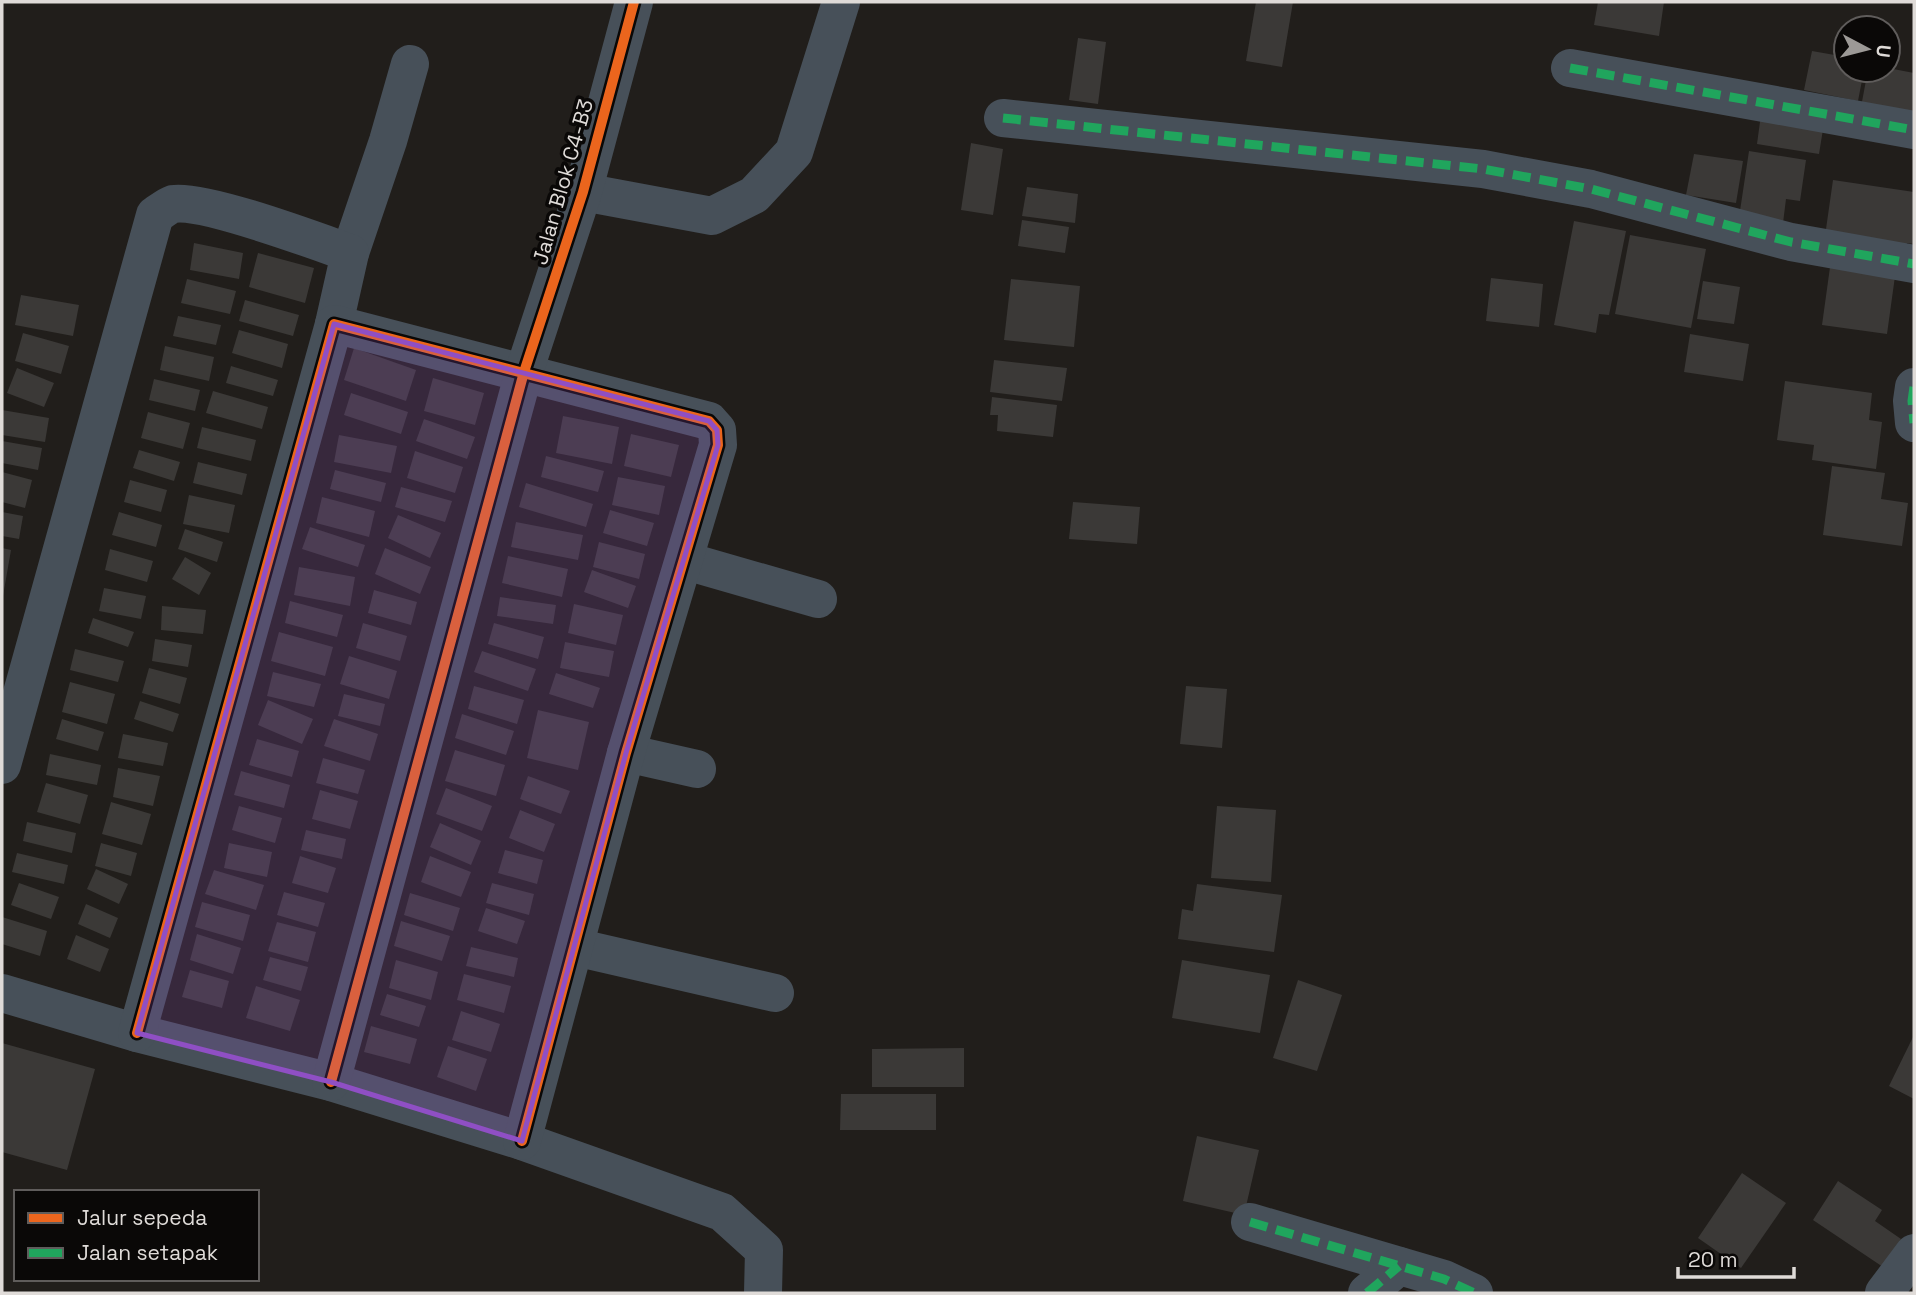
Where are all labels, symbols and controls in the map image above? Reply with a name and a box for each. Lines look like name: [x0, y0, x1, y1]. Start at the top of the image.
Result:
north arrow: [1832, 14, 1902, 84]
text: U: [1870, 43, 1897, 59]
street label: Jalan Blok C4-B3: [526, 96, 599, 268]
legend: [14, 1190, 259, 1281]
text: Jalur sepeda: [77, 1204, 207, 1231]
scale bar: [1678, 1236, 1794, 1280]
text: Jalan setapak: [77, 1239, 218, 1266]
text: 20 m: [1688, 1246, 1738, 1273]

